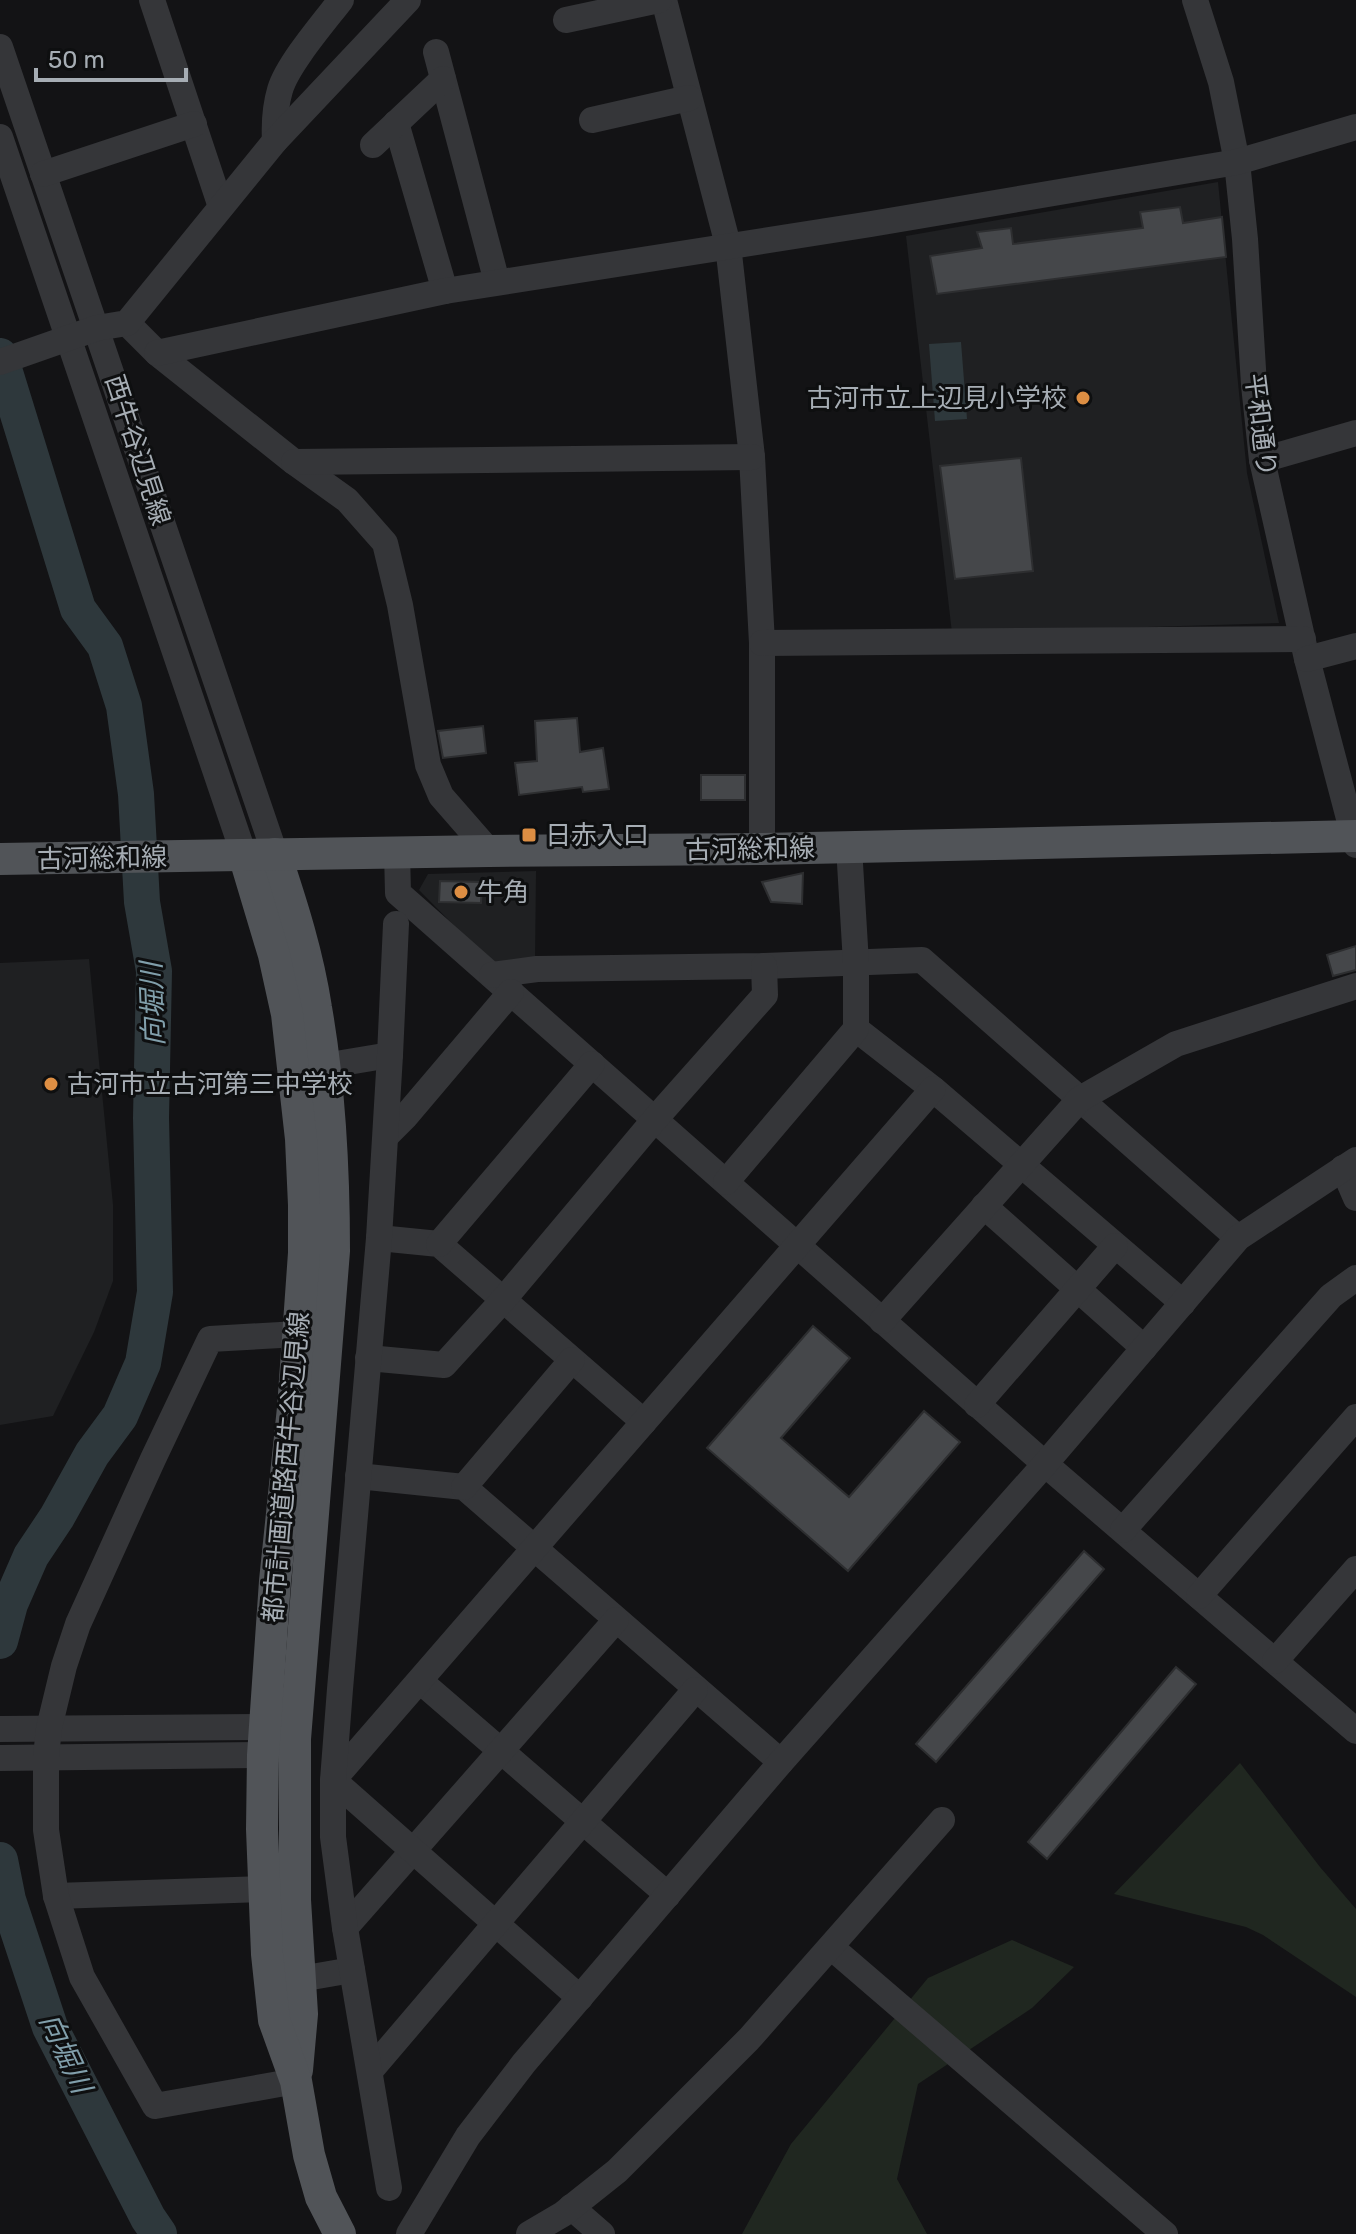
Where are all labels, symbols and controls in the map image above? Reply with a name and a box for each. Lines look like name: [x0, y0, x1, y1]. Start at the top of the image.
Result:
scale bar: [36, 32, 186, 82]
text: 50 m: [48, 46, 105, 74]
street label: 西牛谷辺見線: [99, 371, 176, 529]
street label: 平和通り: [1239, 372, 1282, 479]
place label: 古河市立上辺見小学校: [807, 383, 1067, 414]
marker: 古河市立上辺見小学校: [1074, 389, 1092, 407]
place label: 日赤入口: [545, 820, 649, 851]
marker: 日赤入口: [520, 826, 538, 844]
street label: 古河総和線: [685, 833, 815, 866]
street label: 古河総和線: [37, 842, 167, 875]
place label: 牛角: [477, 877, 529, 908]
marker: 牛角: [452, 883, 470, 901]
water label: 向堀川: [134, 958, 170, 1047]
place label: 古河市立古河第三中学校: [67, 1069, 353, 1100]
marker: 古河市立古河第三中学校: [42, 1075, 60, 1093]
street label: 都市計画道路西牛谷辺見線: [257, 1310, 316, 1624]
water label: 向堀川: [33, 2008, 100, 2101]

